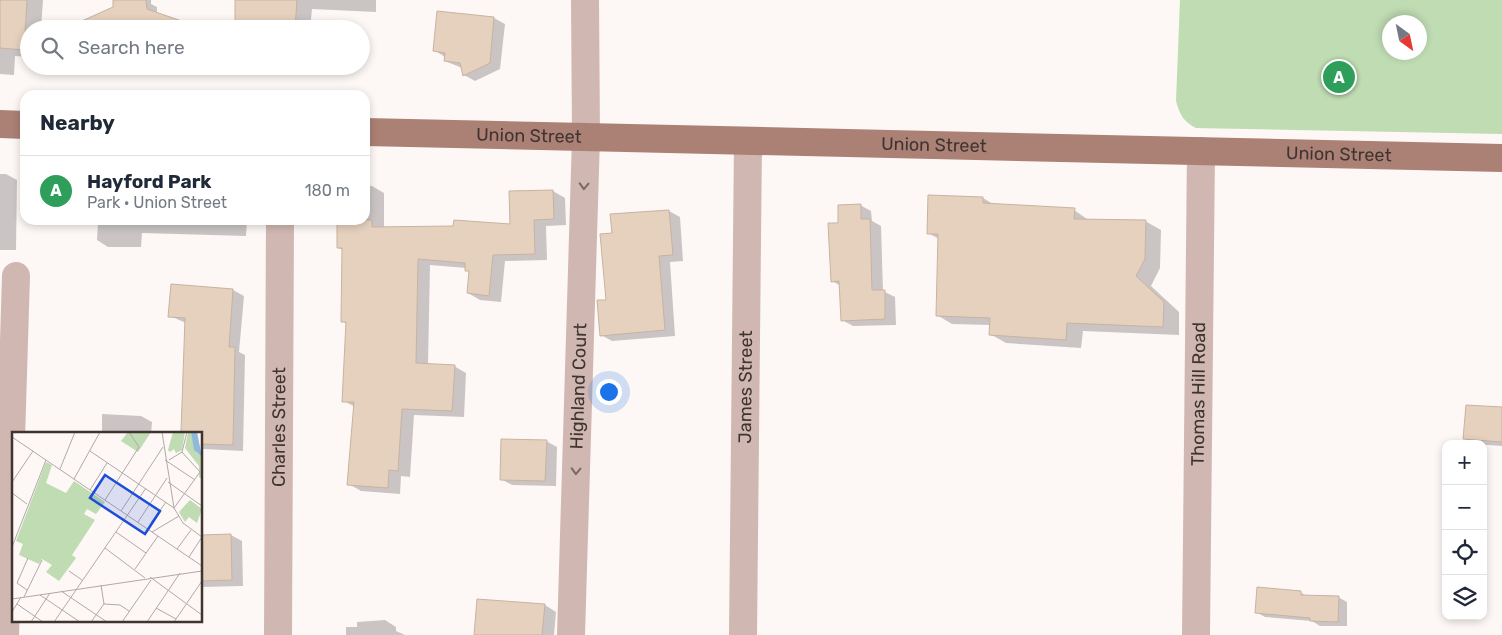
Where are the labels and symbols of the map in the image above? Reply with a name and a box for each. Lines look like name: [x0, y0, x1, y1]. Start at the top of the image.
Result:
north arrow: [1382, 15, 1427, 60]
pin: A: [1323, 58, 1355, 96]
street label: Union Street: [476, 124, 582, 148]
street label: Union Street: [881, 133, 987, 157]
street label: Union Street: [1286, 142, 1392, 166]
one-way arrow: [579, 182, 589, 190]
street label: Thomas Hill Road: [1187, 322, 1210, 466]
street label: Highland Court: [566, 323, 591, 450]
street label: James Street: [734, 330, 757, 444]
street label: Charles Street: [268, 367, 290, 487]
your location: [596, 379, 622, 405]
inset map: [12, 432, 202, 622]
one-way arrow: [571, 468, 581, 475]

